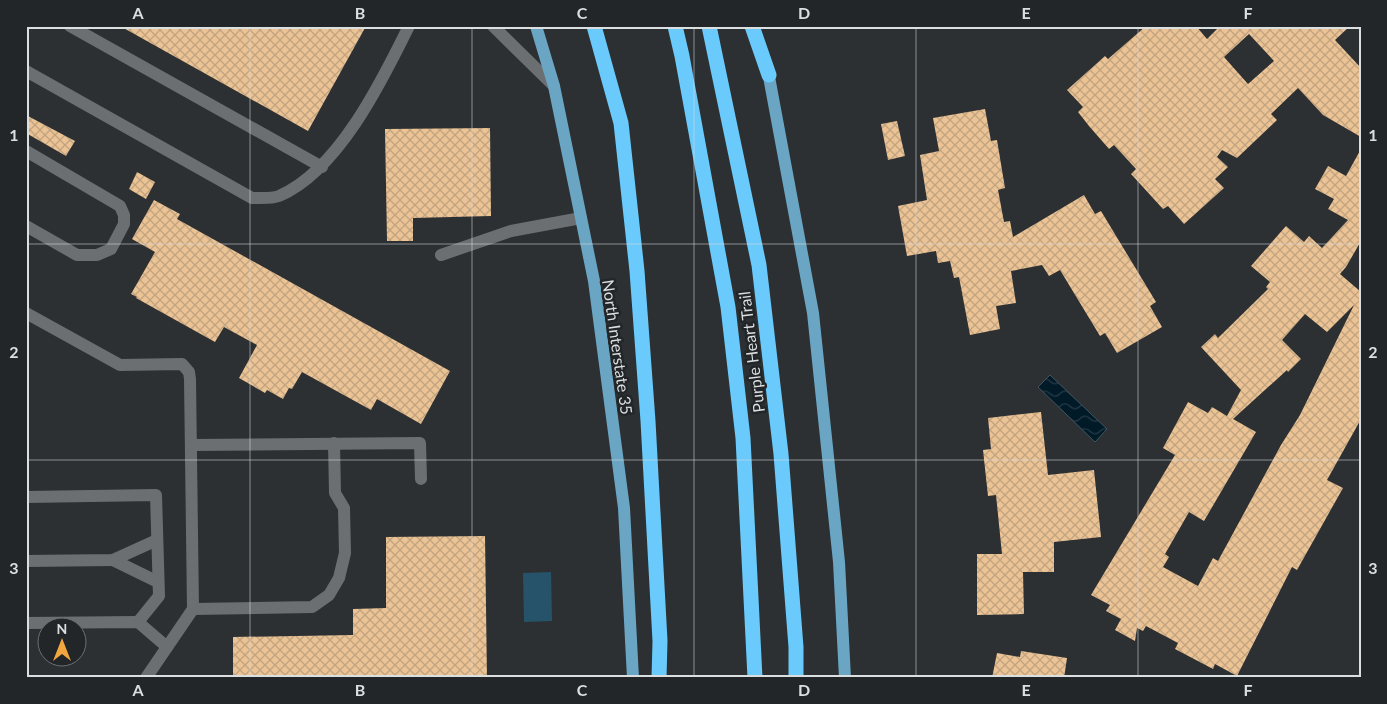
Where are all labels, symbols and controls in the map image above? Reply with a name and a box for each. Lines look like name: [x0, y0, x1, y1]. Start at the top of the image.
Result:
text: A: [131, 3, 144, 22]
text: B: [355, 3, 365, 22]
text: C: [577, 3, 588, 22]
text: D: [798, 3, 810, 22]
text: E: [1021, 3, 1031, 22]
text: F: [1243, 3, 1253, 22]
text: 1: [9, 125, 19, 144]
text: 1: [1368, 125, 1378, 144]
street label: North Interstate 35: [599, 278, 637, 416]
street label: Purple Heart Trail: [734, 290, 768, 414]
text: 2: [9, 342, 19, 361]
text: 2: [1368, 342, 1378, 361]
text: 3: [9, 558, 19, 577]
text: 3: [1368, 558, 1378, 577]
north arrow: [38, 616, 88, 666]
text: N: [57, 620, 67, 637]
text: A: [131, 680, 144, 699]
text: B: [355, 680, 365, 699]
text: C: [577, 680, 588, 699]
text: D: [798, 680, 810, 699]
text: E: [1021, 680, 1031, 699]
text: F: [1243, 680, 1253, 699]

